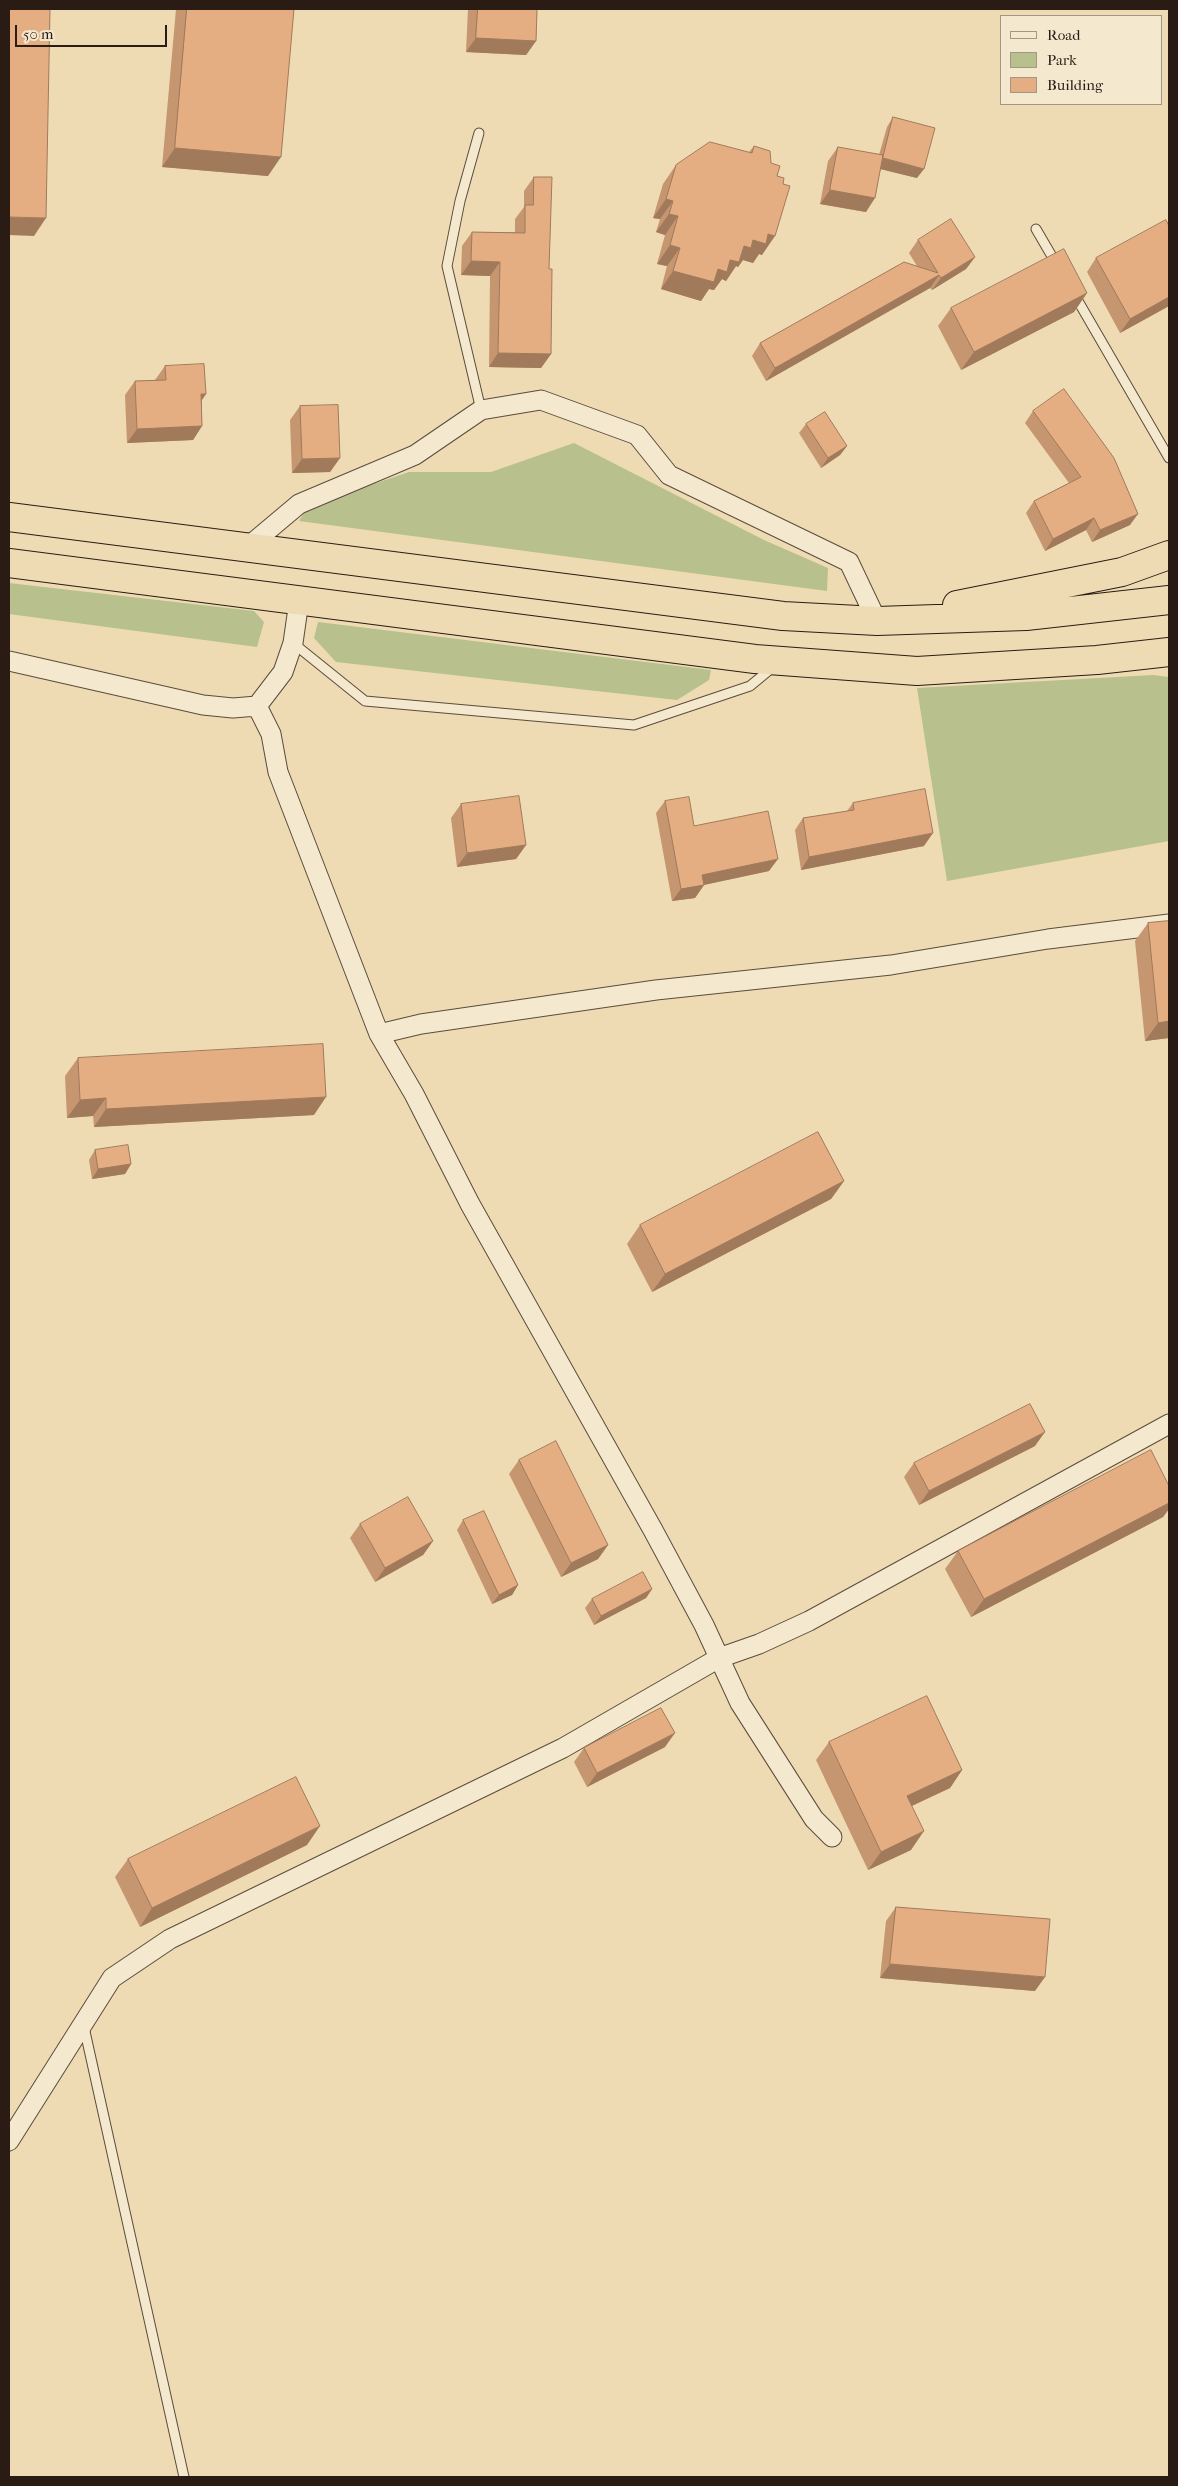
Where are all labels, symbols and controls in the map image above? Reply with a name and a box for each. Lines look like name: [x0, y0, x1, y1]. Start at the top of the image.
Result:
scale bar: [18, 15, 170, 47]
legend: [1000, 15, 1163, 105]
text: 50 m: [23, 25, 53, 43]
text: Road: [1047, 26, 1080, 44]
text: Park: [1047, 51, 1077, 69]
text: Building: [1047, 76, 1103, 94]

